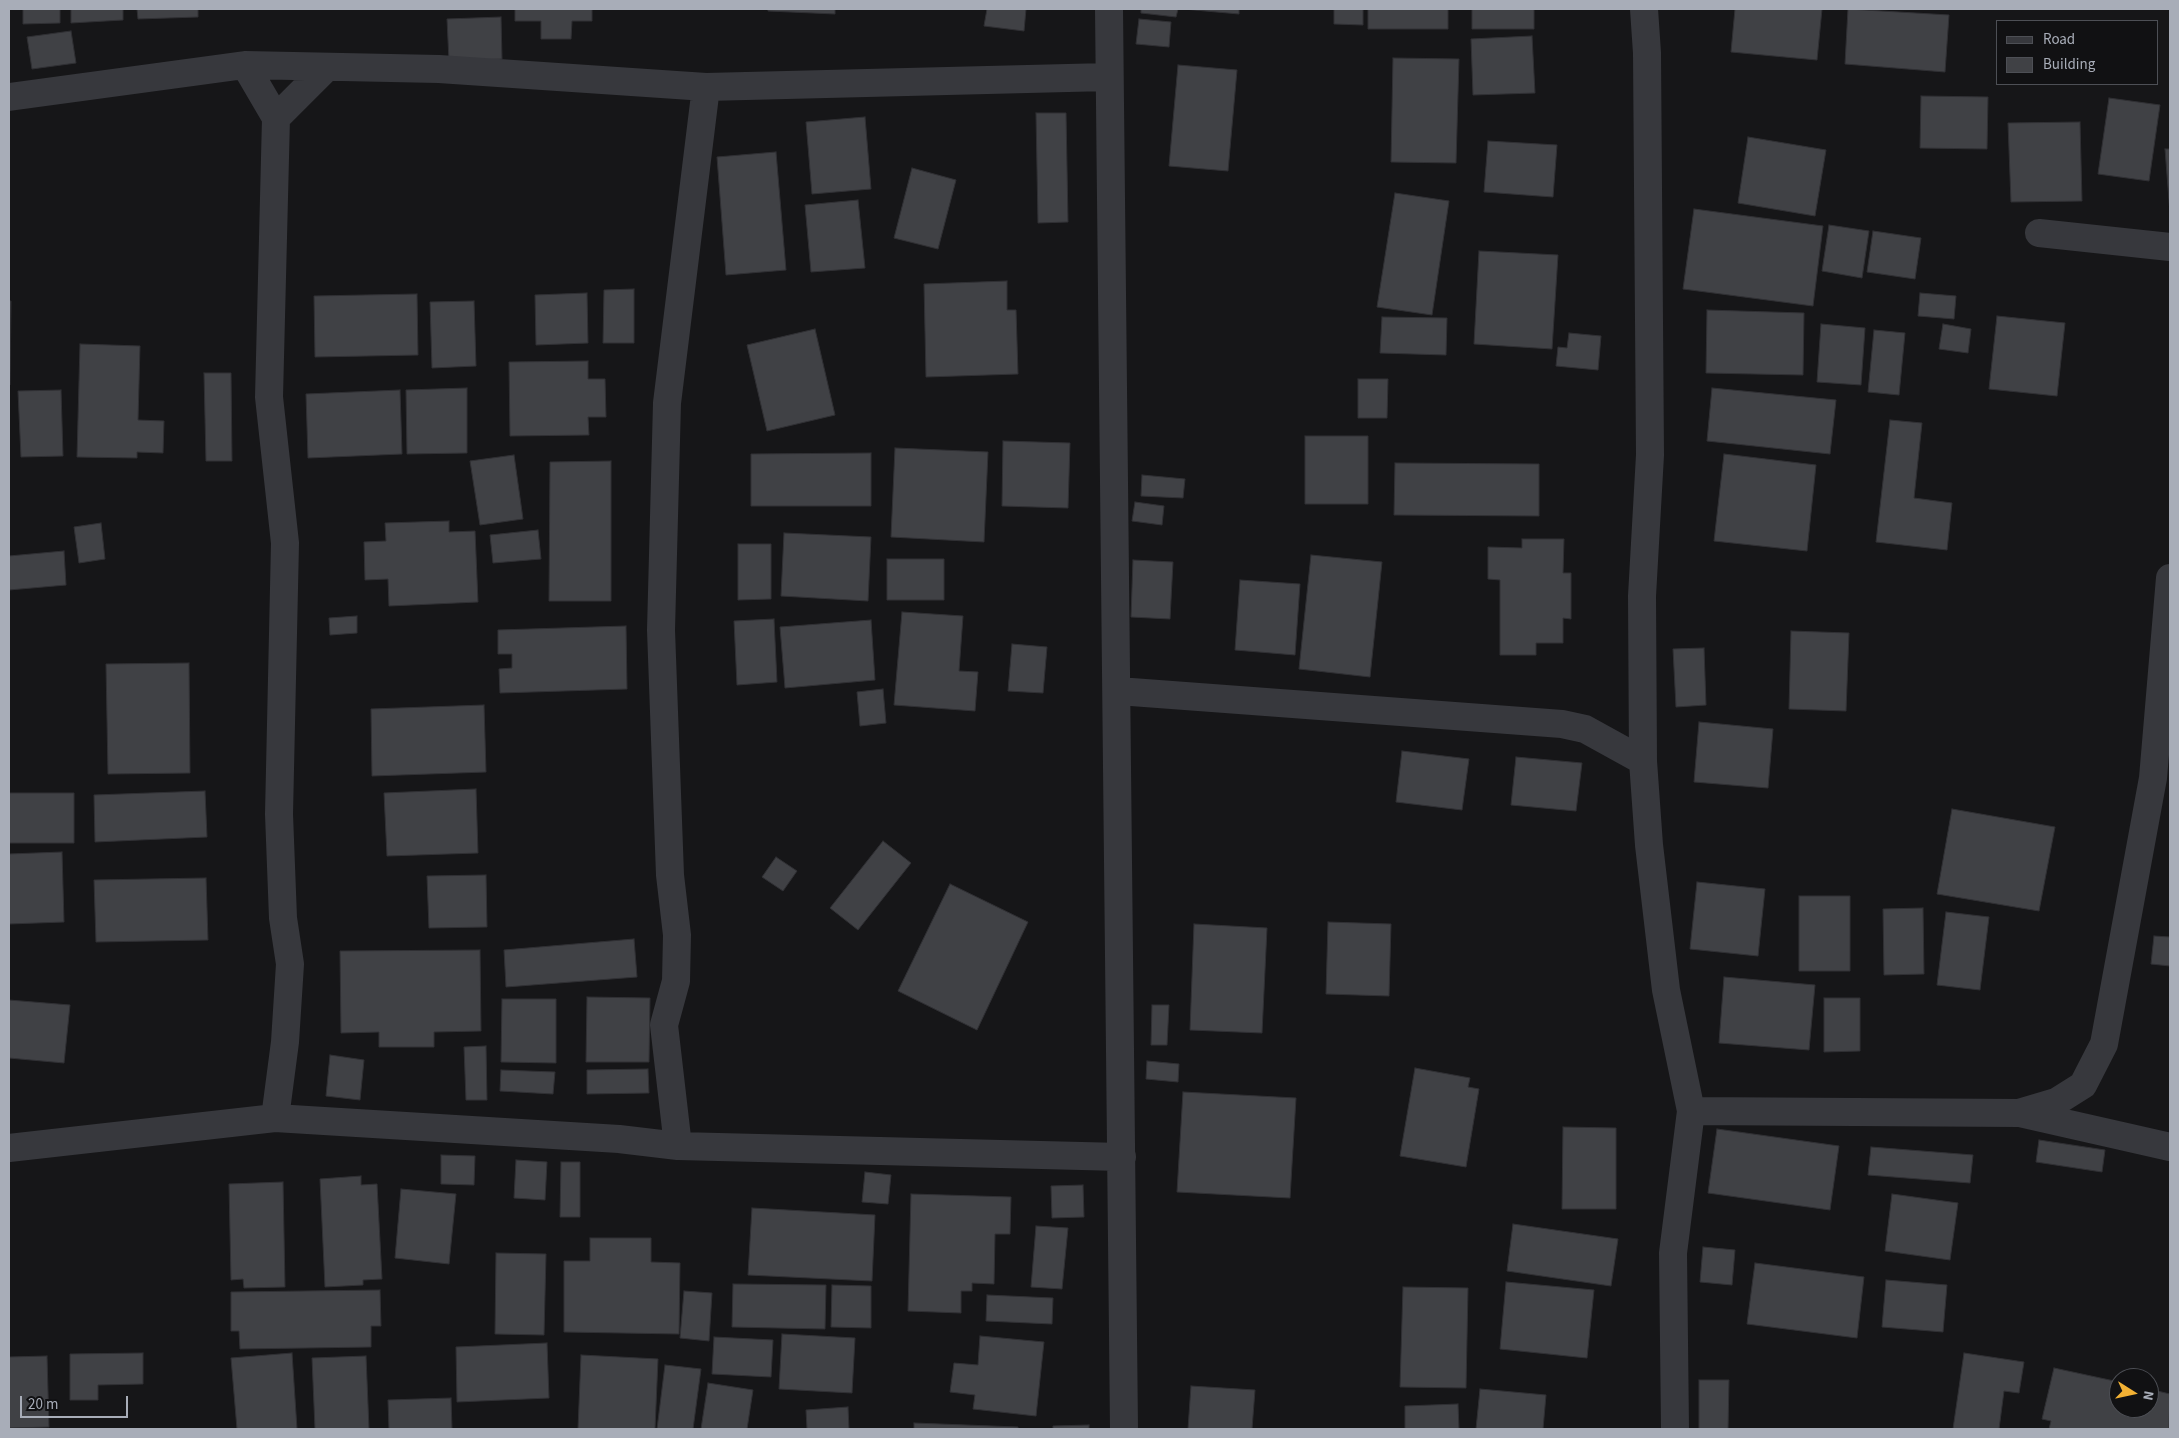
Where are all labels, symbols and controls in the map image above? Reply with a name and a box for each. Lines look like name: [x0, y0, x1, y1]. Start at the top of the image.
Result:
legend: [1996, 20, 2159, 85]
text: Road: [2043, 29, 2075, 50]
text: Building: [2043, 54, 2095, 75]
north arrow: [2109, 1368, 2159, 1418]
scale bar: [22, 1386, 130, 1418]
text: N: [2137, 1389, 2158, 1402]
text: 20 m: [28, 1394, 58, 1415]

